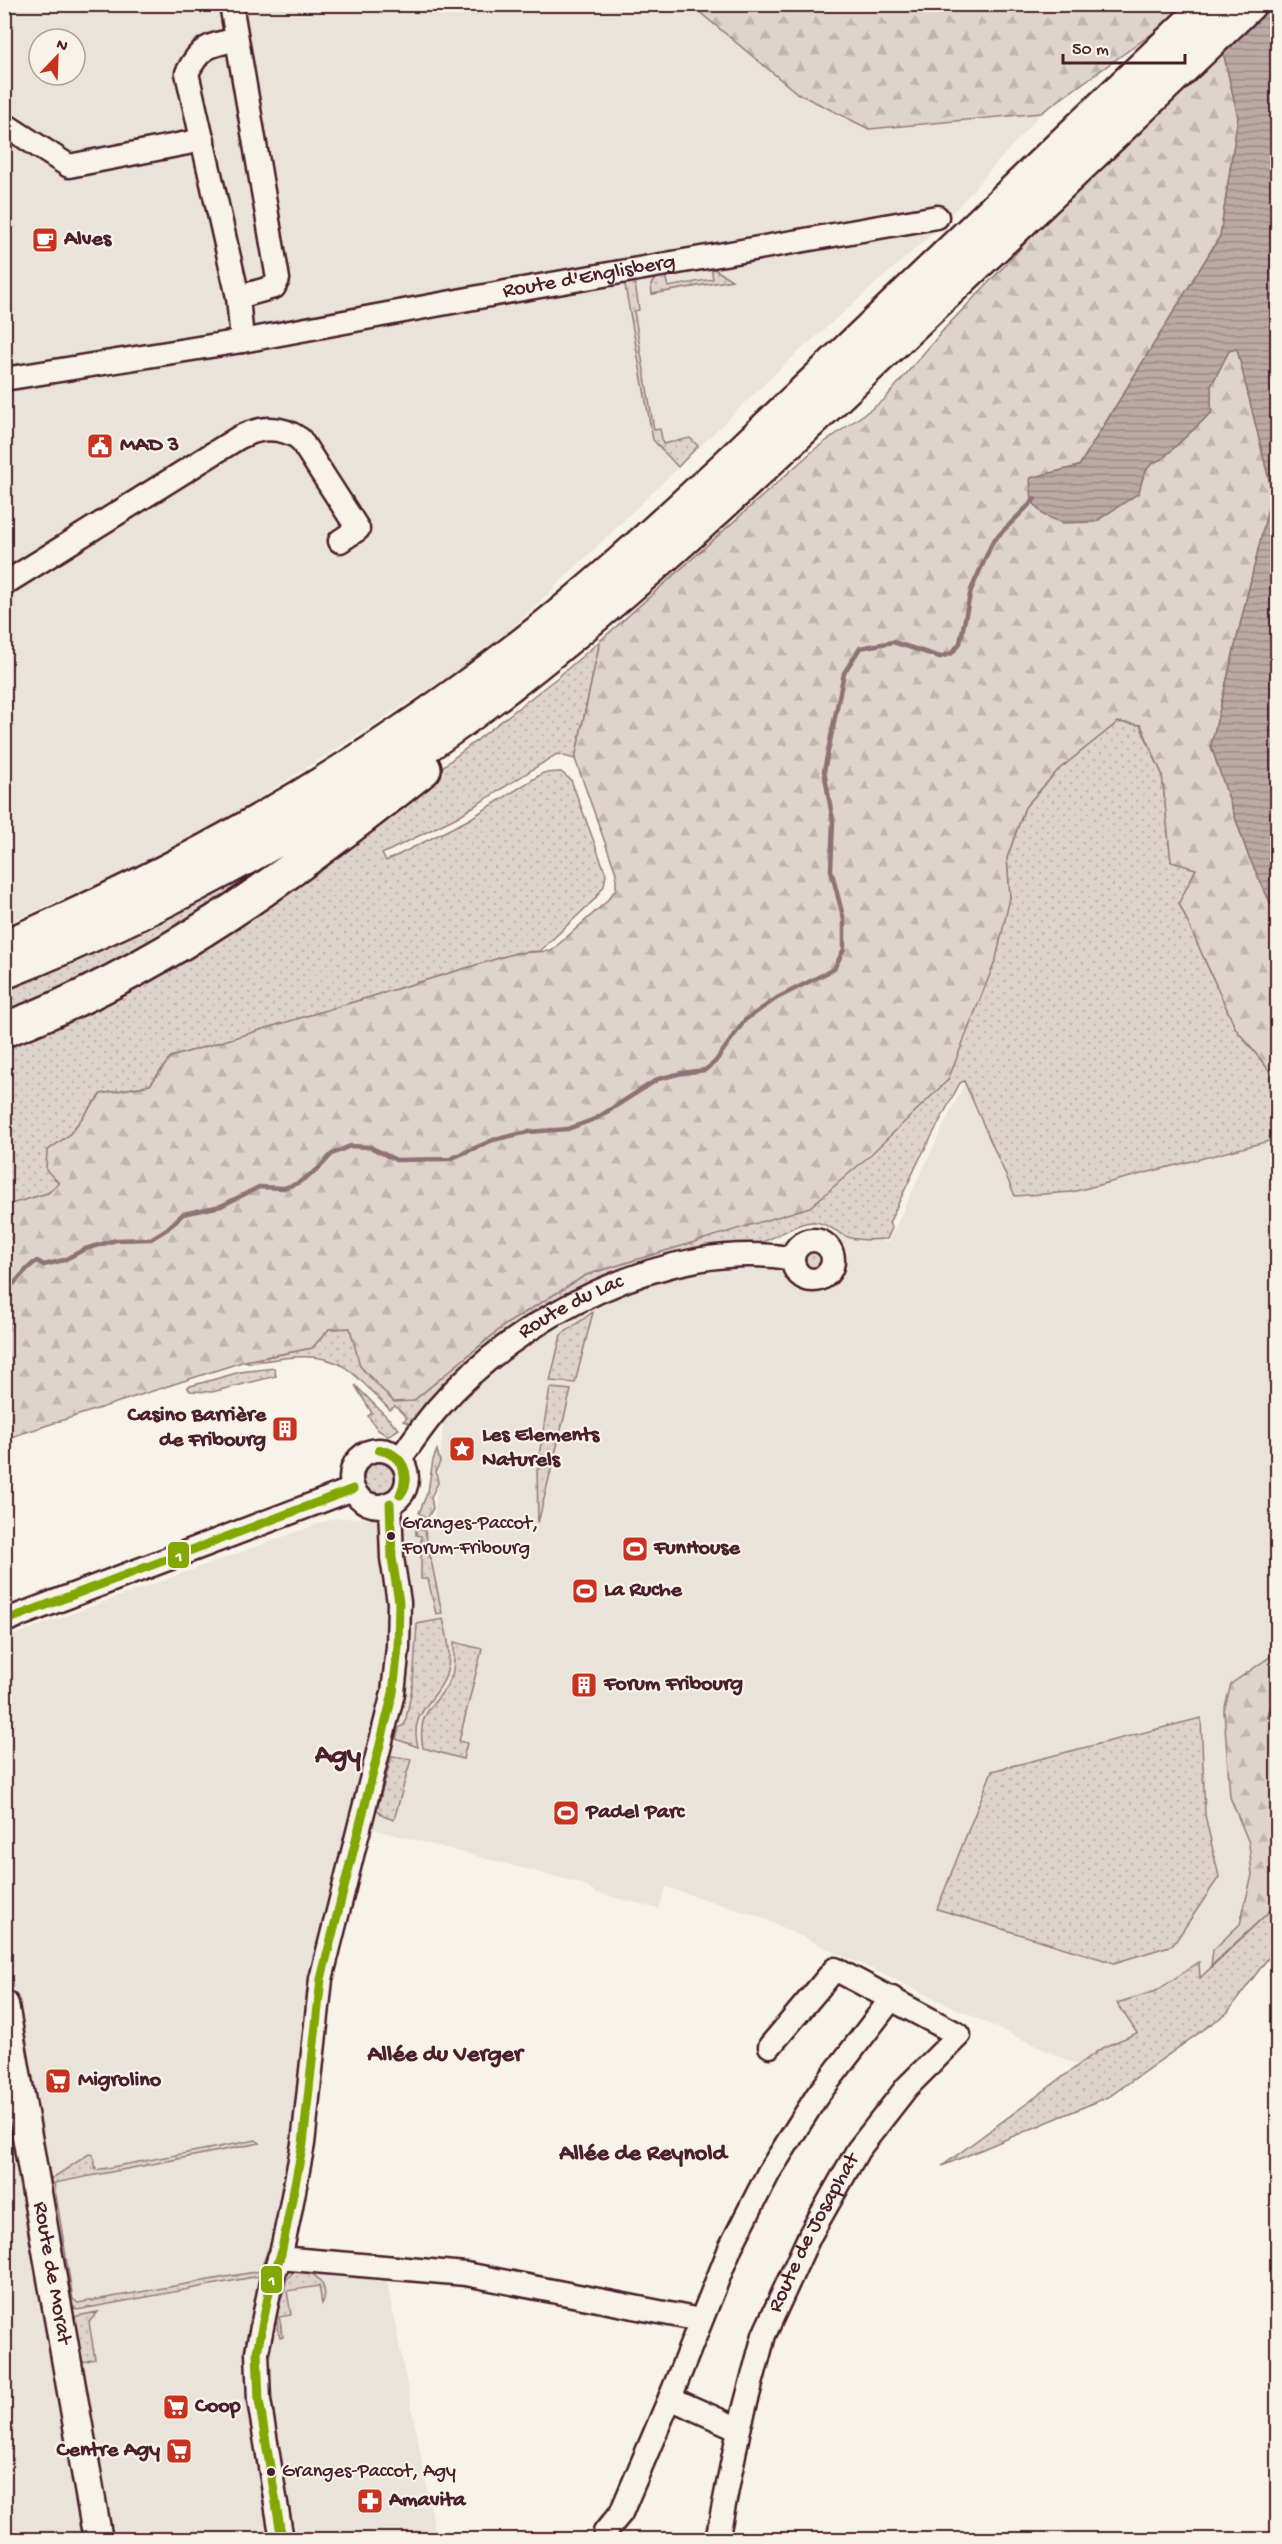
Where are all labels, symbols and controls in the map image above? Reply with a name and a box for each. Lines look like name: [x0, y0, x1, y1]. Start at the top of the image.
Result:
north arrow: [27, 27, 87, 87]
scale bar: [1063, 27, 1184, 65]
text: N: [53, 36, 71, 57]
text: 50 m: [1072, 40, 1109, 61]
cafe icon: Alves: [30, 225, 60, 255]
place label: Alves: [63, 227, 113, 253]
street label: Route d'Englisberg: [501, 250, 678, 305]
public building icon: MAD 3: [85, 431, 115, 461]
place label: MAD 3: [120, 433, 179, 459]
street label: Route du Lac: [514, 1269, 629, 1346]
place label: Casino Barrière de Fribourg: [127, 1403, 267, 1454]
building icon: Casino Barrière de Fribourg: [270, 1414, 300, 1444]
place label: Les Elements Naturels: [482, 1423, 601, 1474]
place icon: Les Elements Naturels: [447, 1434, 477, 1464]
place label: Granges-Paccot, Forum-Fribourg: [401, 1513, 538, 1561]
marker: Granges-Paccot, Forum-Fribourg: [385, 1530, 397, 1542]
sports icon: FunHouse: [620, 1534, 650, 1564]
place label: FunHouse: [653, 1536, 740, 1562]
line badge: 1: [167, 1541, 190, 1569]
text: 1: [175, 1549, 182, 1568]
sports icon: La Ruche: [570, 1576, 600, 1606]
place label: La Ruche: [604, 1578, 683, 1604]
building icon: Forum Fribourg: [569, 1670, 599, 1700]
place label: Forum Fribourg: [603, 1672, 744, 1698]
district label: Agy: [314, 1740, 361, 1773]
sports icon: Padel Parc: [551, 1798, 581, 1828]
place label: Padel Parc: [585, 1800, 686, 1826]
district label: Allée du Verger: [367, 2041, 525, 2070]
supermarket icon: Migrolino: [43, 2066, 73, 2096]
place label: Migrolino: [78, 2068, 162, 2094]
district label: Allée de Reynold: [558, 2140, 730, 2169]
street label: Route de Josaphat: [763, 2147, 867, 2317]
street label: Route de Morat: [26, 2200, 77, 2348]
line badge: 1: [260, 2265, 283, 2294]
text: 1: [268, 2273, 275, 2292]
supermarket icon: Coop: [161, 2392, 191, 2422]
place label: Coop: [194, 2394, 241, 2420]
supermarket icon: Centre Agy: [164, 2436, 194, 2466]
place label: Centre Agy: [56, 2438, 160, 2464]
place label: Granges-Paccot, Agy: [282, 2461, 456, 2484]
marker: Granges-Paccot, Agy: [265, 2466, 277, 2478]
pharmacy icon: Amavita: [355, 2486, 385, 2516]
place label: Amavita: [388, 2488, 467, 2514]

